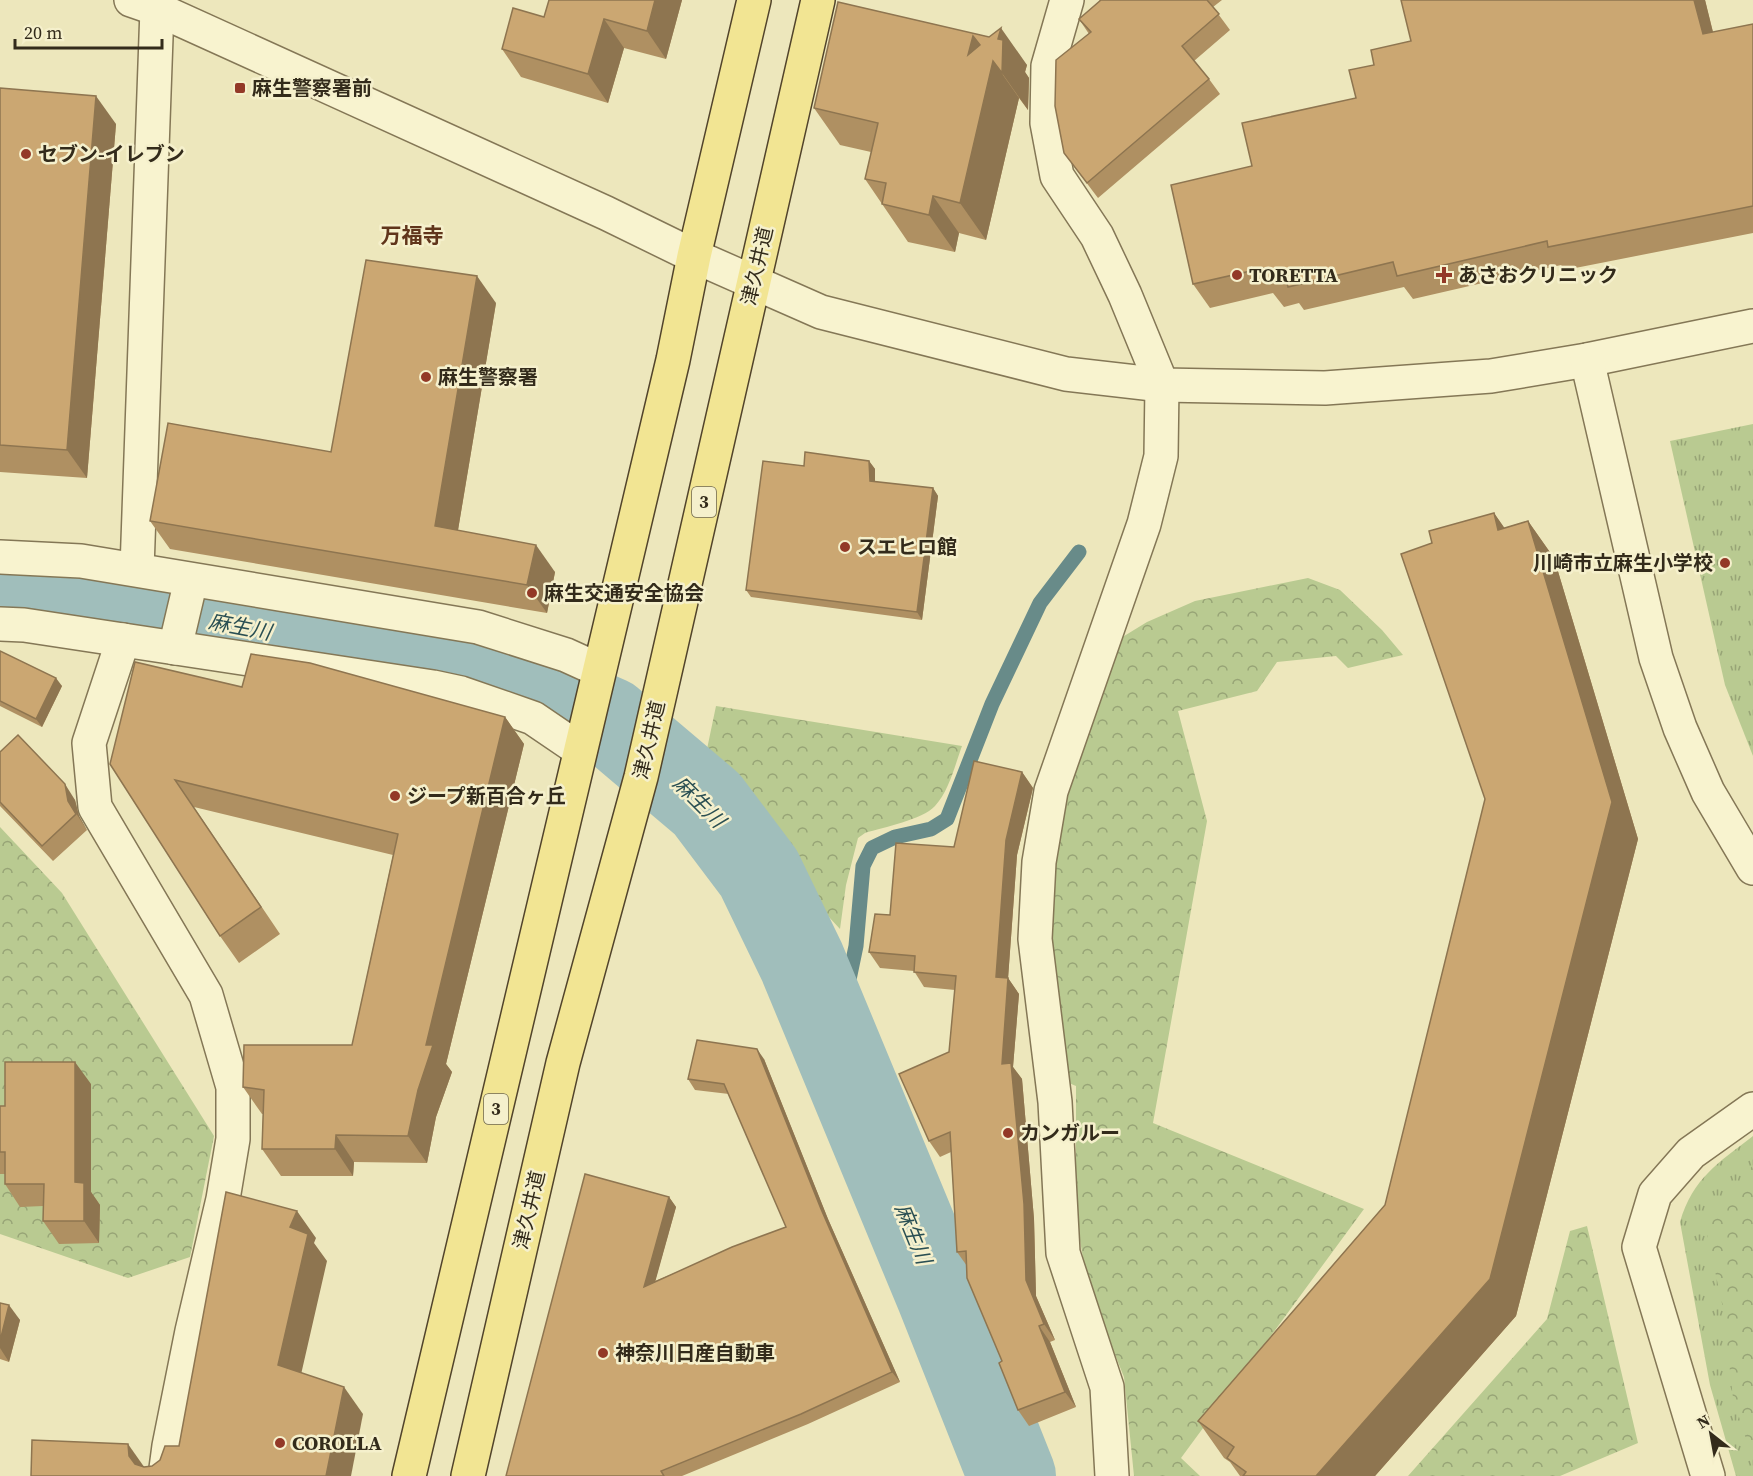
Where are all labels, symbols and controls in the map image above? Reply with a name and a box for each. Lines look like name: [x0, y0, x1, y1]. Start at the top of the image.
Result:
scale bar: [15, 12, 162, 50]
text: 20 m: [24, 20, 62, 45]
place label: 麻生警察署前: [252, 74, 372, 102]
marker: 麻生警察署前: [233, 81, 247, 95]
place label: セブン-イレブン: [38, 140, 185, 168]
marker: セブン-イレブン: [19, 147, 33, 161]
district label: 万福寺: [381, 221, 444, 250]
street label: 津久井道: [734, 224, 780, 308]
place label: TORETTA: [1249, 261, 1339, 289]
place label: あさおクリニック: [1458, 261, 1618, 289]
marker: あさおクリニック: [1435, 266, 1453, 284]
marker: TORETTA: [1230, 268, 1244, 282]
place label: 麻生警察署: [438, 363, 538, 391]
marker: 麻生警察署: [419, 370, 433, 384]
road number: 3: [692, 487, 716, 517]
place label: スエヒロ館: [857, 533, 957, 561]
marker: スエヒロ館: [838, 540, 852, 554]
place label: 川崎市立麻生小学校: [1533, 549, 1713, 577]
marker: 川崎市立麻生小学校: [1718, 556, 1732, 570]
place label: 麻生交通安全協会: [544, 579, 704, 607]
marker: 麻生交通安全協会: [525, 586, 539, 600]
water label: 麻生川: [206, 606, 276, 647]
street label: 津久井道: [626, 698, 672, 782]
water label: 麻生川: [667, 769, 733, 836]
place label: ジープ新百合ヶ丘: [407, 782, 566, 810]
marker: ジープ新百合ヶ丘: [388, 789, 402, 803]
road number: 3: [484, 1094, 508, 1124]
place label: カンガルー: [1020, 1119, 1120, 1147]
marker: カンガルー: [1001, 1126, 1015, 1140]
street label: 津久井道: [506, 1168, 552, 1252]
water label: 麻生川: [888, 1199, 939, 1270]
place label: 神奈川日産自動車: [615, 1339, 775, 1367]
marker: 神奈川日産自動車: [596, 1346, 610, 1360]
north arrow: [1681, 1404, 1741, 1464]
text: N: [1693, 1409, 1714, 1434]
place label: COROLLA: [292, 1429, 382, 1457]
marker: COROLLA: [273, 1436, 287, 1450]

